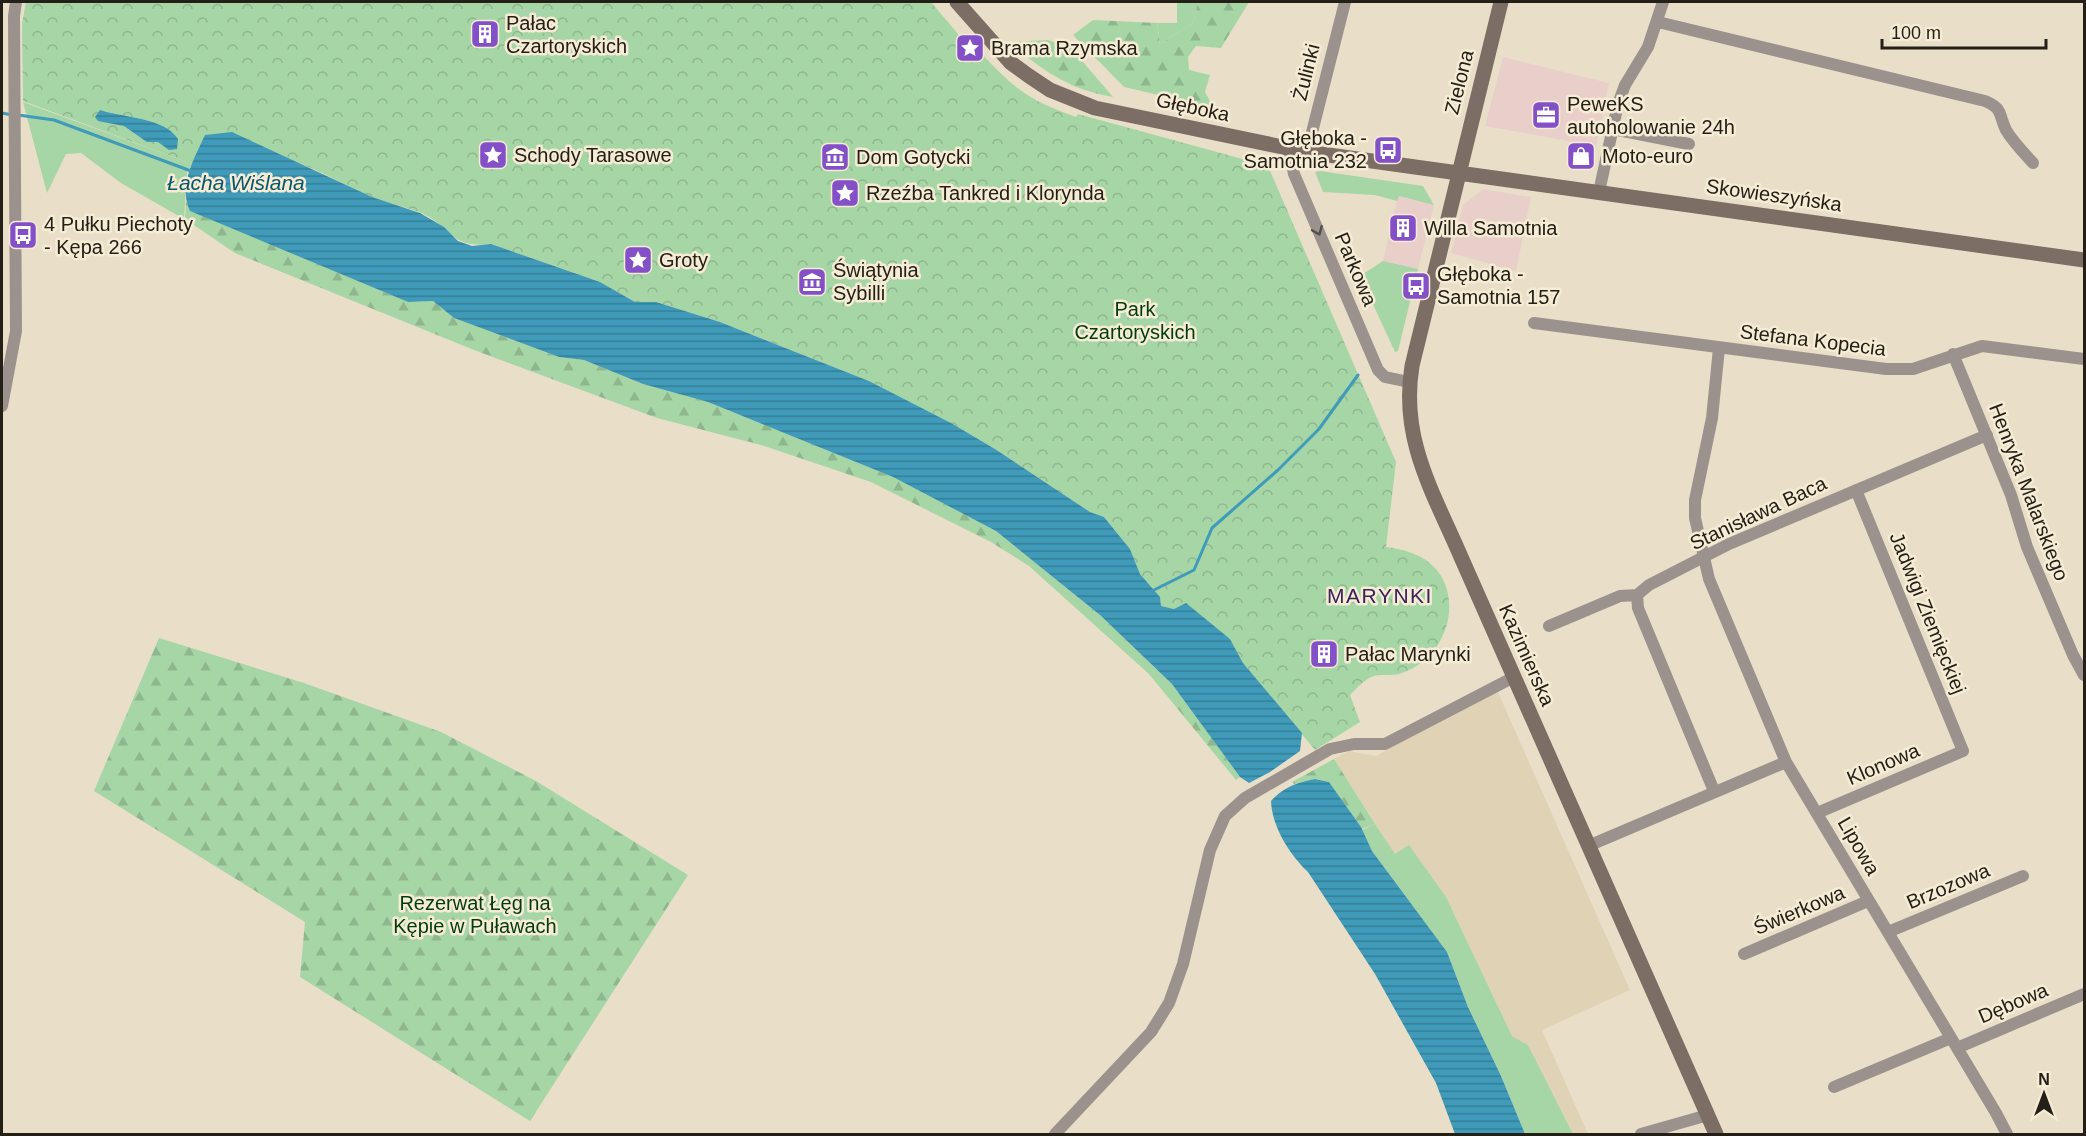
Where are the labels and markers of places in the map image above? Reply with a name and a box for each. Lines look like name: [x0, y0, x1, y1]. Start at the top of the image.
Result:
place label: Pałac Czartoryskich: [506, 12, 627, 57]
building icon: Pałac Czartoryskich: [469, 18, 501, 50]
place icon: Brama Rzymska: [954, 32, 986, 64]
place label: Brama Rzymska: [991, 37, 1139, 59]
place label: PeweKS autoholowanie 24h: [1567, 93, 1735, 138]
office icon: PeweKS autoholowanie 24h: [1530, 99, 1562, 131]
place label: Głęboka - Samotnia 232: [1244, 127, 1367, 172]
bus stop icon: Głęboka - Samotnia 232: [1372, 134, 1404, 166]
place icon: Schody Tarasowe: [477, 139, 509, 171]
shop icon: Moto-euro: [1565, 140, 1597, 172]
museum icon: Dom Gotycki: [819, 141, 851, 173]
place label: Schody Tarasowe: [514, 144, 672, 166]
place label: Moto-euro: [1602, 145, 1693, 167]
place label: Dom Gotycki: [856, 146, 970, 168]
place icon: Rzeźba Tankred i Klorynda: [829, 177, 861, 209]
place label: Rzeźba Tankred i Klorynda: [866, 182, 1106, 204]
building icon: Willa Samotnia: [1387, 212, 1419, 244]
place label: 4 Pułku Piechoty - Kępa 266: [44, 213, 193, 258]
place label: Willa Samotnia: [1424, 217, 1558, 239]
bus stop icon: 4 Pułku Piechoty - Kępa 266: [7, 219, 39, 251]
place icon: Groty: [622, 244, 654, 276]
place label: Groty: [659, 249, 708, 271]
place label: Świątynia Sybilli: [833, 258, 919, 304]
place label: Głęboka - Samotnia 157: [1437, 263, 1560, 308]
museum icon: Świątynia Sybilli: [796, 266, 828, 298]
bus stop icon: Głęboka - Samotnia 157: [1400, 270, 1432, 302]
building icon: Pałac Marynki: [1308, 638, 1340, 670]
place label: Pałac Marynki: [1345, 643, 1471, 665]

